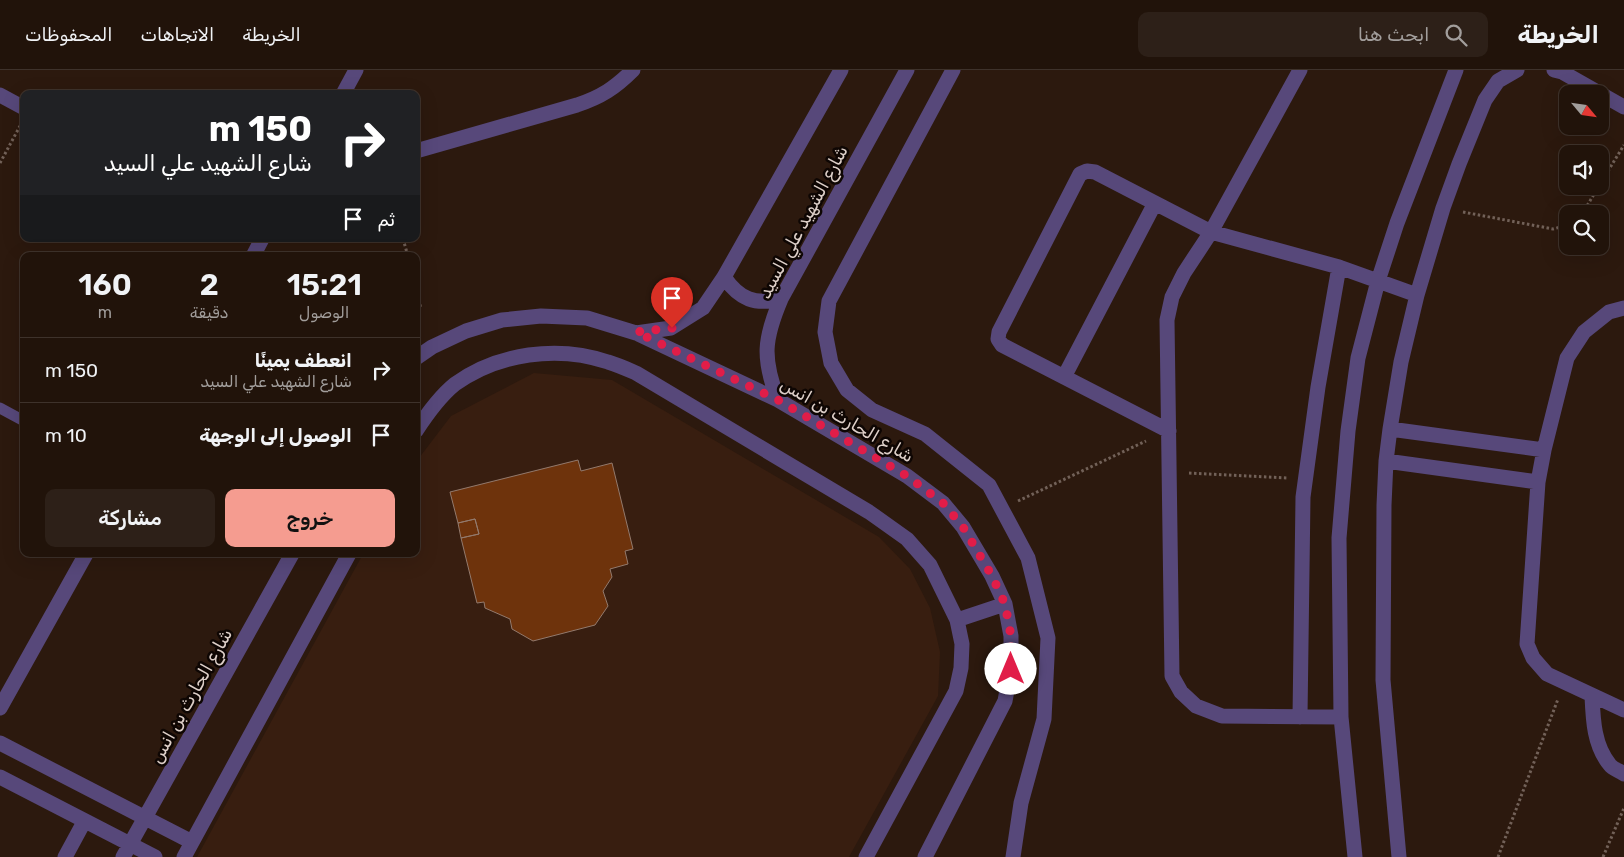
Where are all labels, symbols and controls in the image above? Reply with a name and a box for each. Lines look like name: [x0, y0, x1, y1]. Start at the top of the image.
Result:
search box: [1138, 12, 1488, 57]
icon: search: [1442, 21, 1470, 49]
text: الخريطة: [1518, 21, 1599, 49]
text: ابحث هنا: [1358, 23, 1430, 46]
text: المحفوظات: [25, 24, 112, 46]
text: الاتجاهات: [140, 24, 214, 46]
text: الخريطة: [242, 24, 301, 46]
north arrow: [1559, 85, 1609, 135]
map controls: [1559, 85, 1609, 255]
text: 150 m: [209, 108, 312, 150]
icon: right: [330, 110, 395, 175]
street label: شارع الشهيد علي السيد: [753, 142, 855, 303]
button: sound: [1559, 145, 1609, 195]
text: شارع الشهيد علي السيد: [103, 150, 312, 177]
icon: arrive: [339, 205, 367, 233]
button: search: [1559, 205, 1609, 255]
text: ثم: [377, 208, 395, 231]
text: 160: [78, 267, 132, 303]
text: 2: [200, 267, 219, 303]
text: 15:21: [287, 267, 362, 303]
pin: [651, 277, 693, 328]
icon: arrive: [658, 284, 686, 312]
text: m: [98, 303, 112, 322]
text: دقيقة: [190, 303, 229, 322]
text: الوصول: [299, 303, 349, 322]
text: انعطف يمينًا: [255, 349, 352, 372]
icon: right: [367, 356, 395, 384]
text: 150 m: [45, 359, 98, 382]
text: شارع الشهيد علي السيد: [200, 372, 352, 391]
street label: شارع الحارث بن انس: [776, 373, 918, 468]
icon: arrive: [367, 421, 395, 449]
text: 10 m: [45, 424, 87, 447]
text: الوصول إلى الوجهة: [199, 424, 352, 447]
button: مشاركة: [45, 489, 215, 547]
button: خروج: [225, 489, 395, 547]
street label: شارع الحارث بن انس: [145, 625, 238, 768]
position arrow: [984, 642, 1036, 694]

